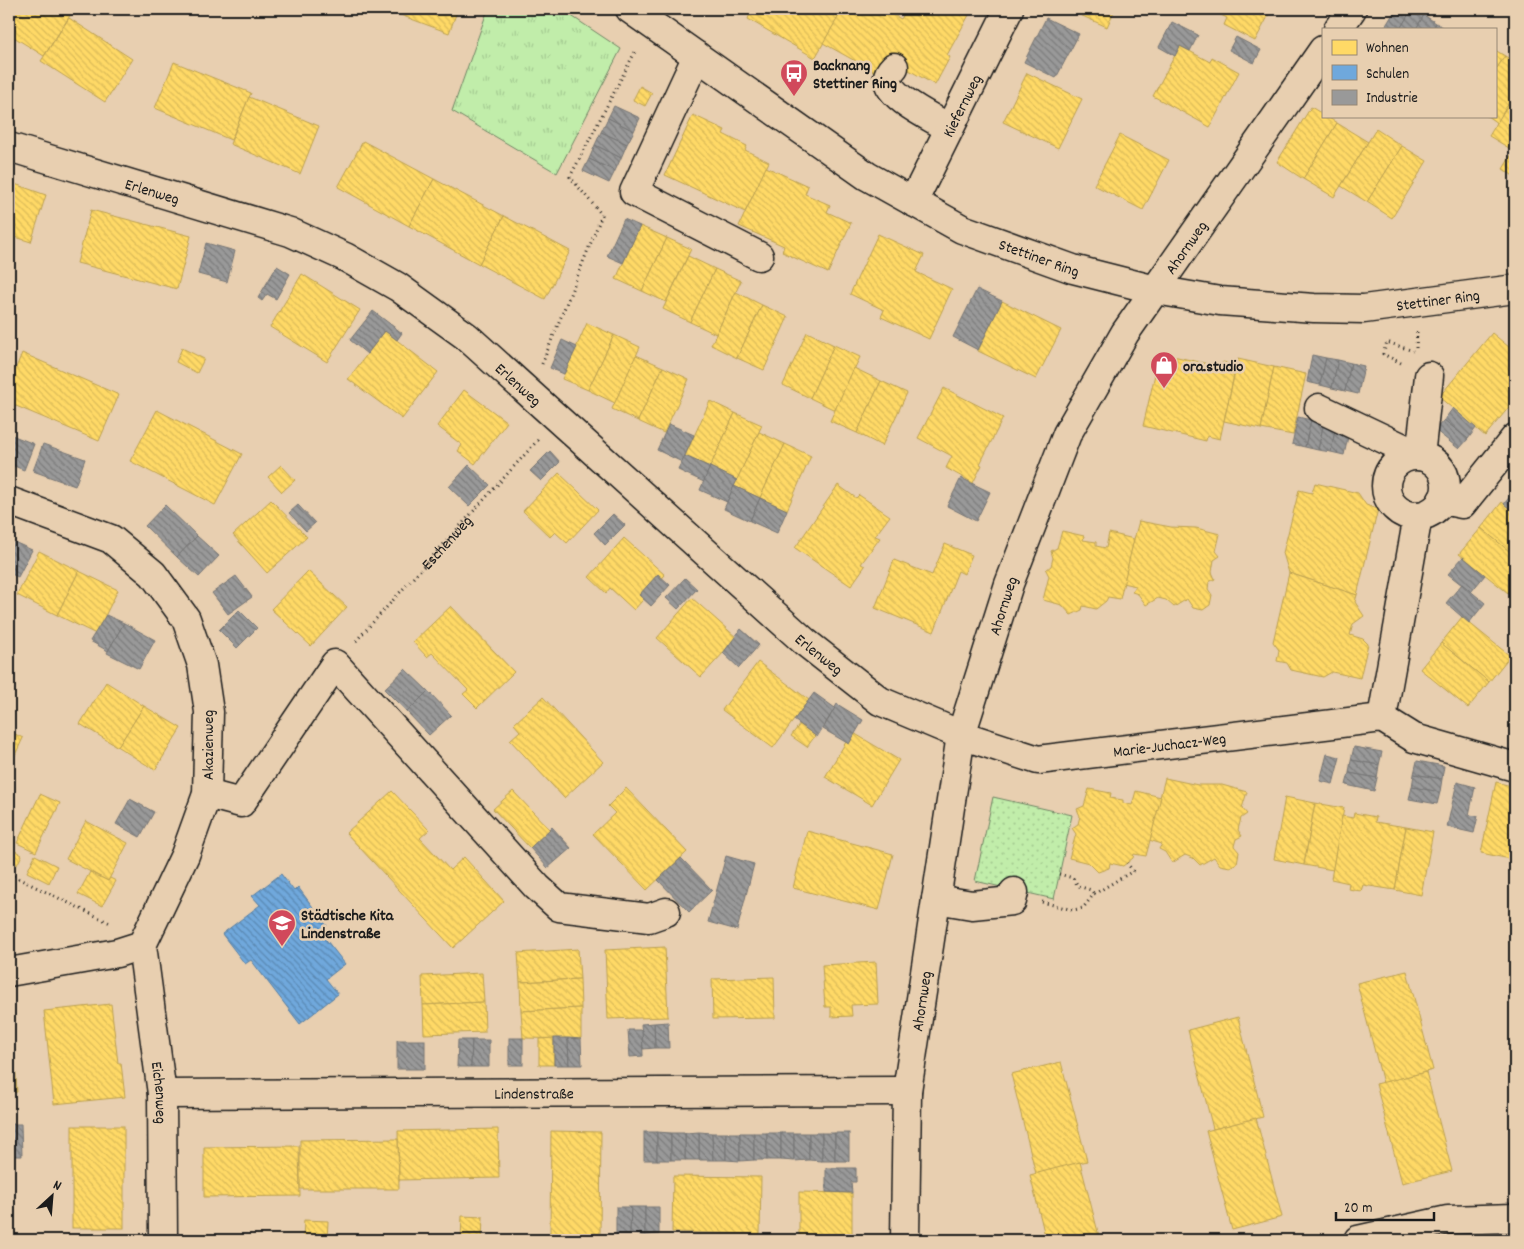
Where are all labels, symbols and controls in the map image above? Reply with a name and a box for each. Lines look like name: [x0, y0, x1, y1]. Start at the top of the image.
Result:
legend: [1322, 28, 1496, 118]
text: Wohnen: [1366, 38, 1409, 60]
place label: Backnang Stettiner Ring: [813, 55, 897, 96]
bus stop icon: Backnang Stettiner Ring: [779, 58, 809, 97]
text: Schulen: [1366, 64, 1409, 86]
street label: Kiefernweg: [938, 71, 989, 142]
text: Industrie: [1366, 88, 1418, 110]
street label: Erlenweg: [122, 174, 182, 212]
street label: Ahornweg: [1160, 217, 1214, 280]
street label: Stettiner Ring: [995, 234, 1081, 284]
street label: Stettiner Ring: [1395, 285, 1481, 319]
shop icon: ora.studio: [1149, 350, 1179, 389]
place label: ora.studio: [1183, 356, 1243, 379]
street label: Erlenweg: [489, 358, 546, 413]
street label: Eschenweg: [417, 511, 479, 576]
street label: Ahornweg: [984, 573, 1025, 639]
street label: Erlenweg: [789, 629, 847, 682]
street label: Akazienweg: [198, 710, 221, 780]
street label: Marie-Juchacz-Weg: [1112, 728, 1227, 765]
place label: Städtische Kita Lindenstraße: [301, 905, 395, 946]
school or university icon: Städtische Kita Lindenstraße: [267, 908, 297, 947]
street label: Ahornweg: [907, 970, 939, 1033]
street label: Eichenweg: [144, 1060, 171, 1124]
street label: Lindenstraße: [494, 1083, 574, 1107]
north arrow: [28, 1172, 78, 1222]
text: N: [49, 1176, 64, 1197]
scale bar: [1336, 1189, 1434, 1221]
text: 20 m: [1344, 1198, 1372, 1220]

